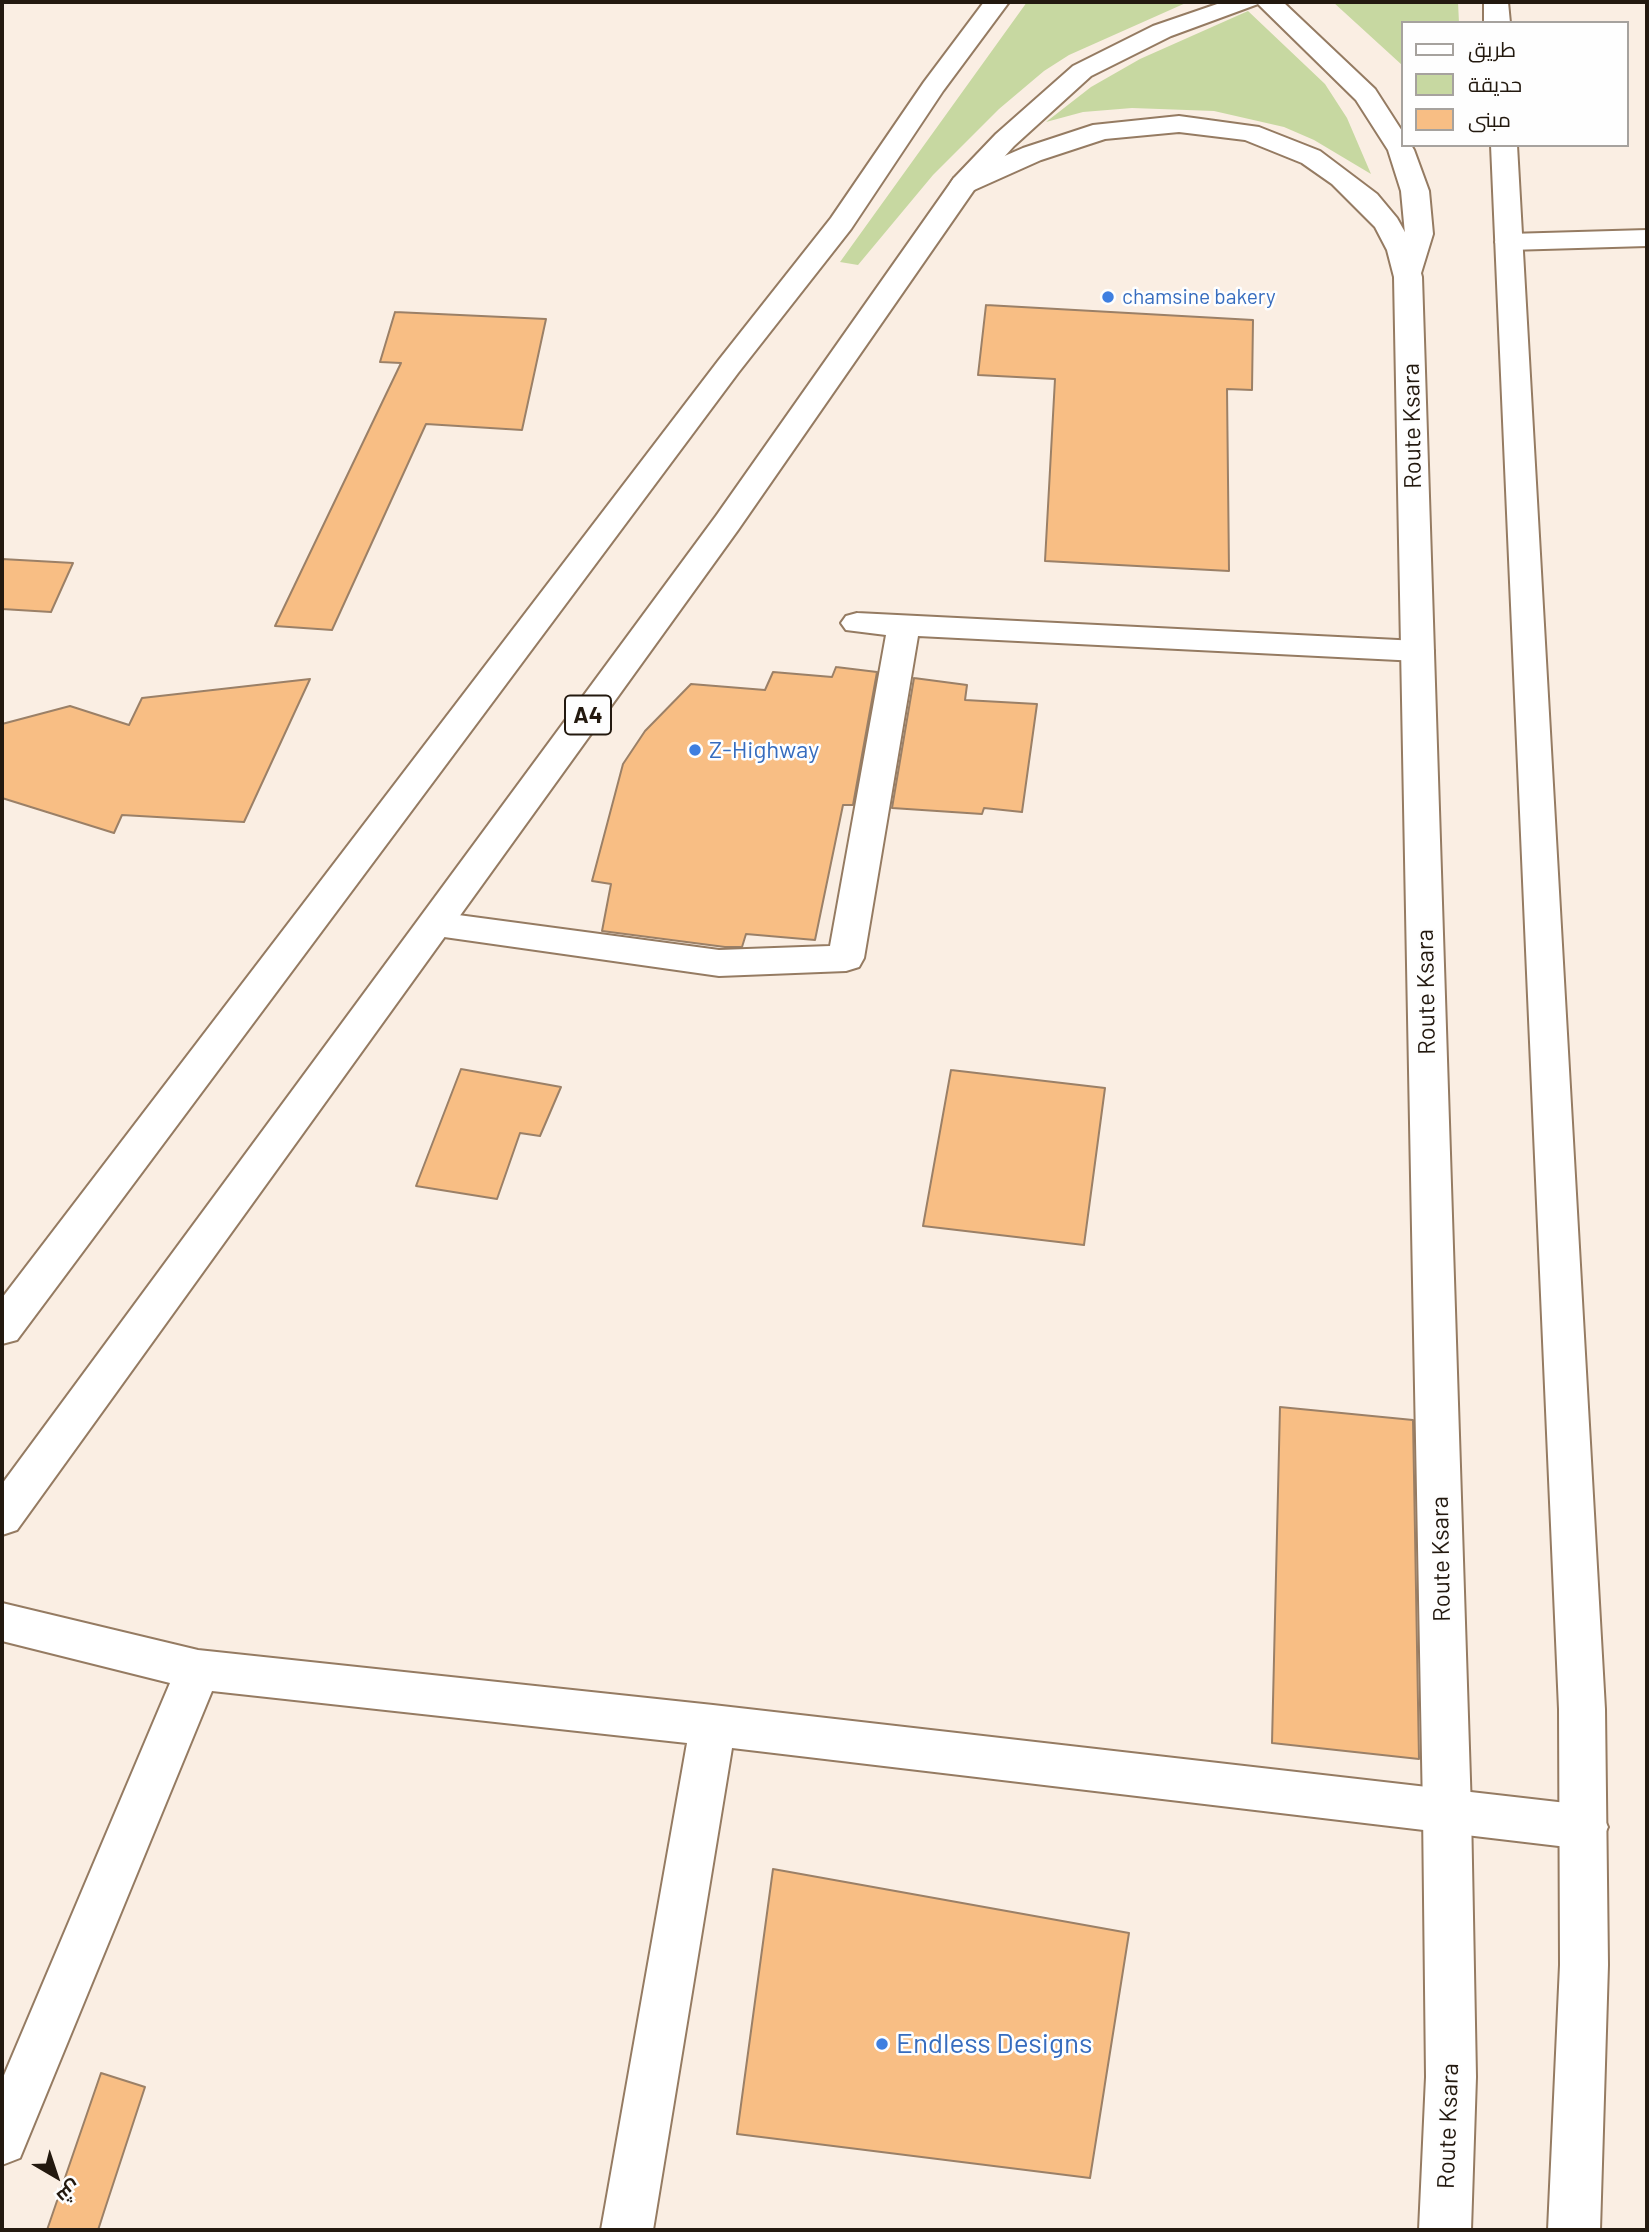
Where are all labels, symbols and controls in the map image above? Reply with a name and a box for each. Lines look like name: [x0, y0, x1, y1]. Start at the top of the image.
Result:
legend: [1400, 21, 1628, 147]
text: طريق: [1468, 36, 1516, 61]
text: حديقة: [1468, 71, 1522, 96]
text: مبنى: [1468, 106, 1511, 131]
place label: chamsine bakery: [1122, 284, 1276, 310]
marker: chamsine bakery: [1100, 289, 1116, 305]
street label: Route Ksara: [1397, 363, 1427, 489]
road number: A4: [565, 695, 611, 734]
place label: Z-Highway: [709, 736, 819, 764]
marker: Z-Highway: [687, 742, 703, 758]
street label: Route Ksara: [1411, 929, 1441, 1055]
street label: Route Ksara: [1426, 1496, 1456, 1622]
place label: Endless Designs: [896, 2027, 1092, 2061]
marker: Endless Designs: [874, 2036, 890, 2052]
street label: Route Ksara: [1431, 2063, 1465, 2189]
north arrow: [21, 2141, 91, 2211]
text: ش: [53, 2176, 86, 2209]

